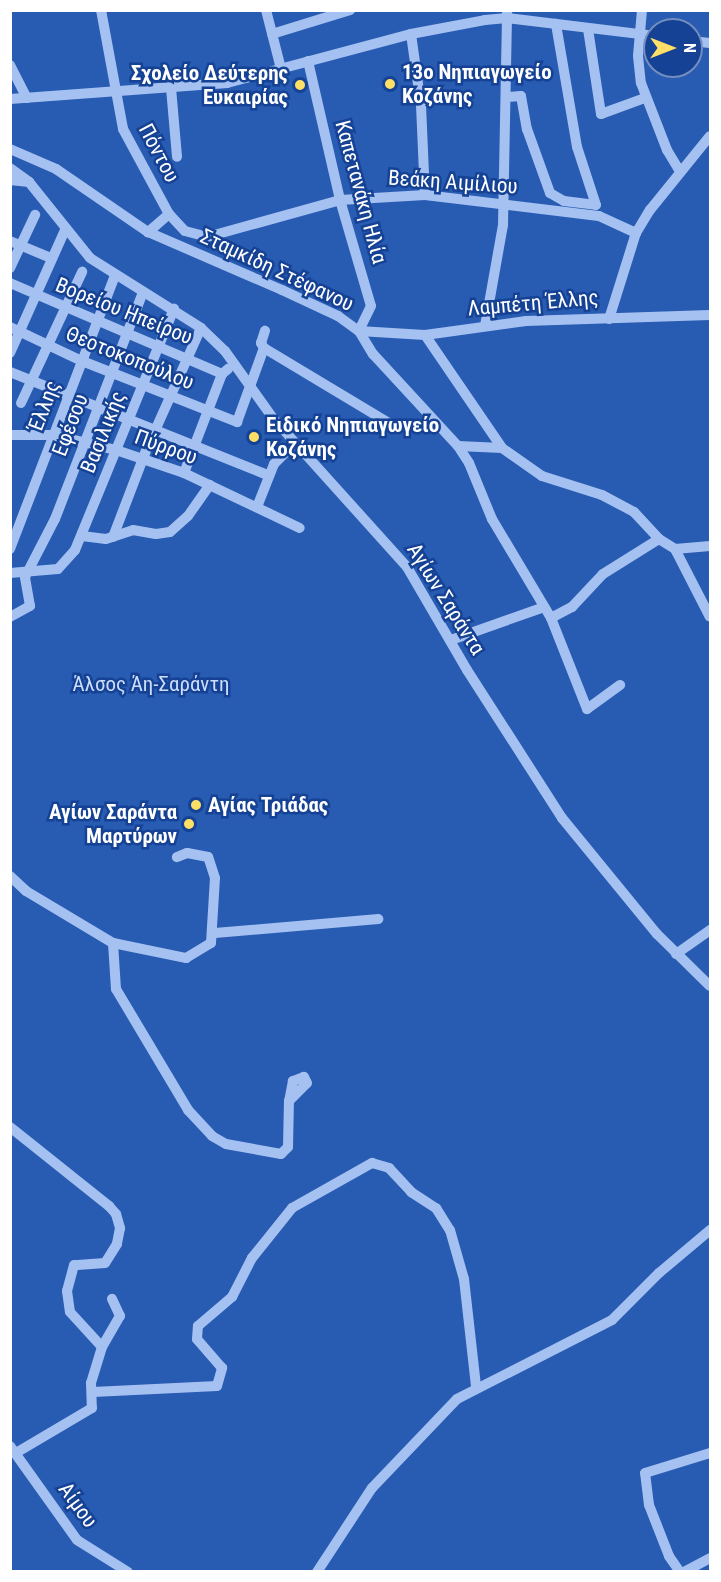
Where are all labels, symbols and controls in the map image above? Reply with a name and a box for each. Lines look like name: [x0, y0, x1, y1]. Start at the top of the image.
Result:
north arrow: [643, 18, 703, 78]
text: N: [680, 43, 699, 53]
place label: 13ο Νηπιαγωγείο Κοζάνης: [402, 59, 552, 109]
place label: Σχολείο Δεύτερης Ευκαιρίας: [131, 60, 288, 110]
marker: 13ο Νηπιαγωγείο Κοζάνης: [383, 77, 397, 91]
marker: Σχολείο Δεύτερης Ευκαιρίας: [293, 78, 307, 92]
street label: Καπετανάκη Ηλία: [330, 118, 392, 266]
street label: Πόντου: [133, 119, 185, 187]
street label: Βεάκη Αιμίλιου: [387, 165, 519, 199]
street label: Σταμκίδη Στέφανου: [196, 223, 358, 317]
street label: Βορείου Ηπείρου: [52, 272, 196, 350]
street label: Λαμπέτη Έλλης: [467, 285, 599, 321]
street label: Θεοτοκοπούλου: [62, 321, 198, 395]
street label: Έλλης: [23, 377, 65, 435]
street label: Βασιλικής: [75, 387, 131, 477]
street label: Εφέσου: [47, 390, 93, 460]
place label: Ειδικό Νηπιαγωγείο Κοζάνης: [266, 412, 439, 462]
street label: Πύρρου: [131, 424, 201, 470]
marker: Ειδικό Νηπιαγωγείο Κοζάνης: [247, 430, 261, 444]
street label: Αγίων Σαράντα: [402, 539, 490, 659]
park label: Άλσος Άη-Σαράντη: [72, 671, 230, 697]
place label: Αγίας Τριάδας: [208, 792, 328, 818]
marker: Αγίας Τριάδας: [189, 798, 203, 812]
place label: Αγίων Σαράντα Μαρτύρων: [49, 799, 177, 849]
marker: Αγίων Σαράντα Μαρτύρων: [182, 817, 196, 831]
street label: Αίμου: [53, 1478, 103, 1532]

